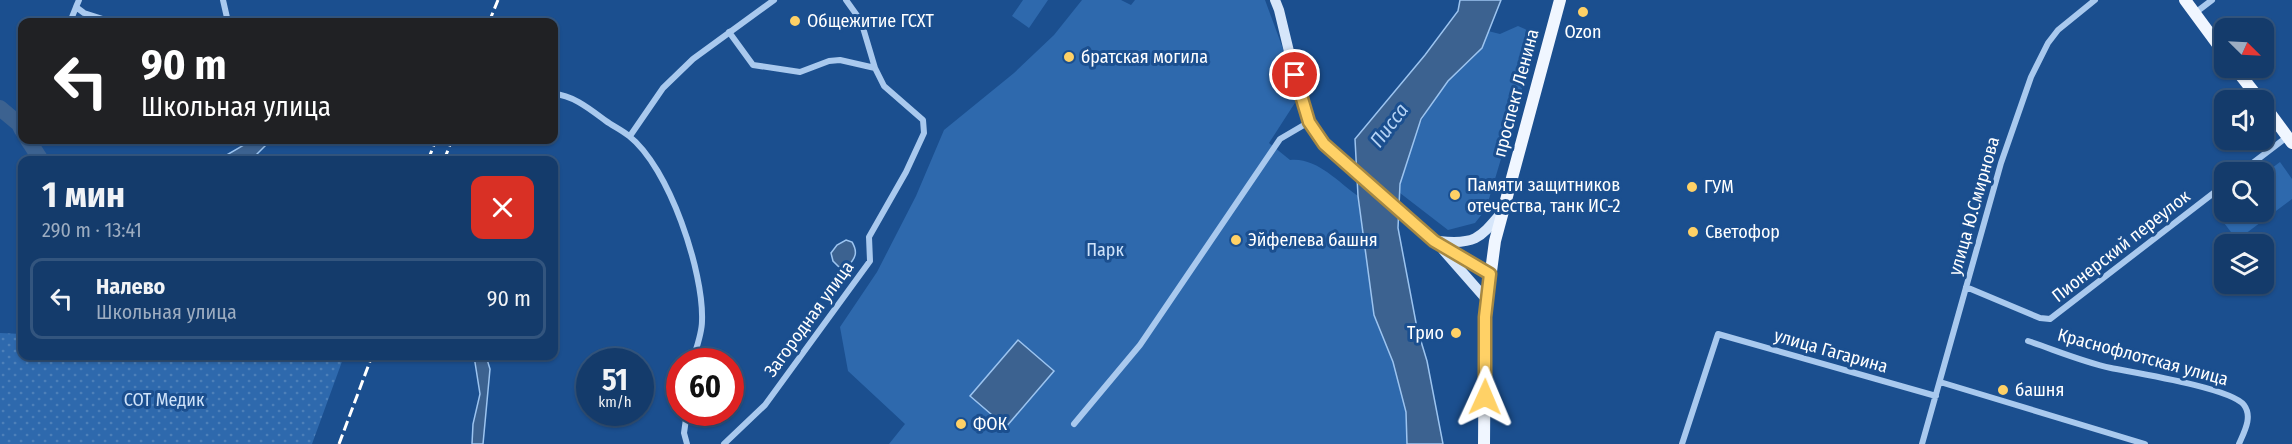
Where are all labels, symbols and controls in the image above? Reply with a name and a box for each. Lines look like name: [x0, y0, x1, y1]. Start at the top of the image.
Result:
marker: Ozon: [1576, 5, 1590, 19]
place label: Общежитие ГСХТ: [807, 10, 935, 32]
marker: Общежитие ГСХТ: [788, 14, 802, 28]
north arrow: [2214, 18, 2274, 78]
map controls: [2214, 18, 2274, 294]
place label: Ozon: [1564, 21, 1602, 43]
street label: проспект Ленина: [1488, 26, 1544, 160]
text: 90 m: [141, 40, 226, 90]
icon: left: [42, 42, 120, 120]
place label: братская могила: [1081, 46, 1208, 68]
pin: [1269, 49, 1320, 100]
marker: братская могила: [1062, 50, 1076, 64]
icon: arrive: [1278, 58, 1311, 91]
button: sound: [2214, 90, 2274, 150]
text: Школьная улица: [141, 91, 331, 123]
water label: Писса: [1365, 98, 1413, 152]
street label: улица Ю.Смирнова: [1944, 134, 2004, 278]
button: search: [2214, 162, 2274, 222]
text: 1 мин: [42, 173, 125, 217]
place label: Памяти защитников отечества, танк ИС-2: [1467, 174, 1621, 217]
button: close: [471, 176, 534, 239]
place label: ГУМ: [1704, 176, 1734, 198]
marker: ГУМ: [1685, 180, 1699, 194]
street label: Пионерский переулок: [2047, 185, 2195, 307]
marker: Памяти защитников отечества, танк ИС-2: [1448, 188, 1462, 202]
text: 290 m · 13:41: [42, 218, 142, 242]
place label: Светофор: [1705, 221, 1780, 243]
marker: Светофор: [1686, 225, 1700, 239]
place label: Эйфелева башня: [1248, 229, 1378, 251]
marker: Эйфелева башня: [1229, 233, 1243, 247]
button: layers: [2214, 234, 2274, 294]
park label: Парк: [1086, 239, 1124, 261]
street label: Загородная улица: [760, 257, 859, 381]
text: Налево: [96, 273, 165, 300]
icon: left: [45, 282, 78, 315]
text: 90 m: [487, 285, 531, 312]
text: Школьная улица: [96, 300, 237, 324]
place label: Трио: [1407, 322, 1444, 344]
street label: улица Гагарина: [1772, 324, 1891, 378]
street label: Краснофлотская улица: [2055, 324, 2231, 390]
marker: Трио: [1449, 326, 1463, 340]
speed limit sign: 60: [666, 348, 744, 426]
text: 51: [602, 362, 628, 398]
position arrow: [1453, 365, 1517, 429]
place label: башня: [2015, 379, 2064, 401]
marker: башня: [1996, 383, 2010, 397]
park label: СОТ Медик: [124, 389, 205, 411]
text: km/h: [598, 393, 632, 411]
place label: ФОК: [973, 413, 1008, 435]
marker: ФОК: [954, 417, 968, 431]

